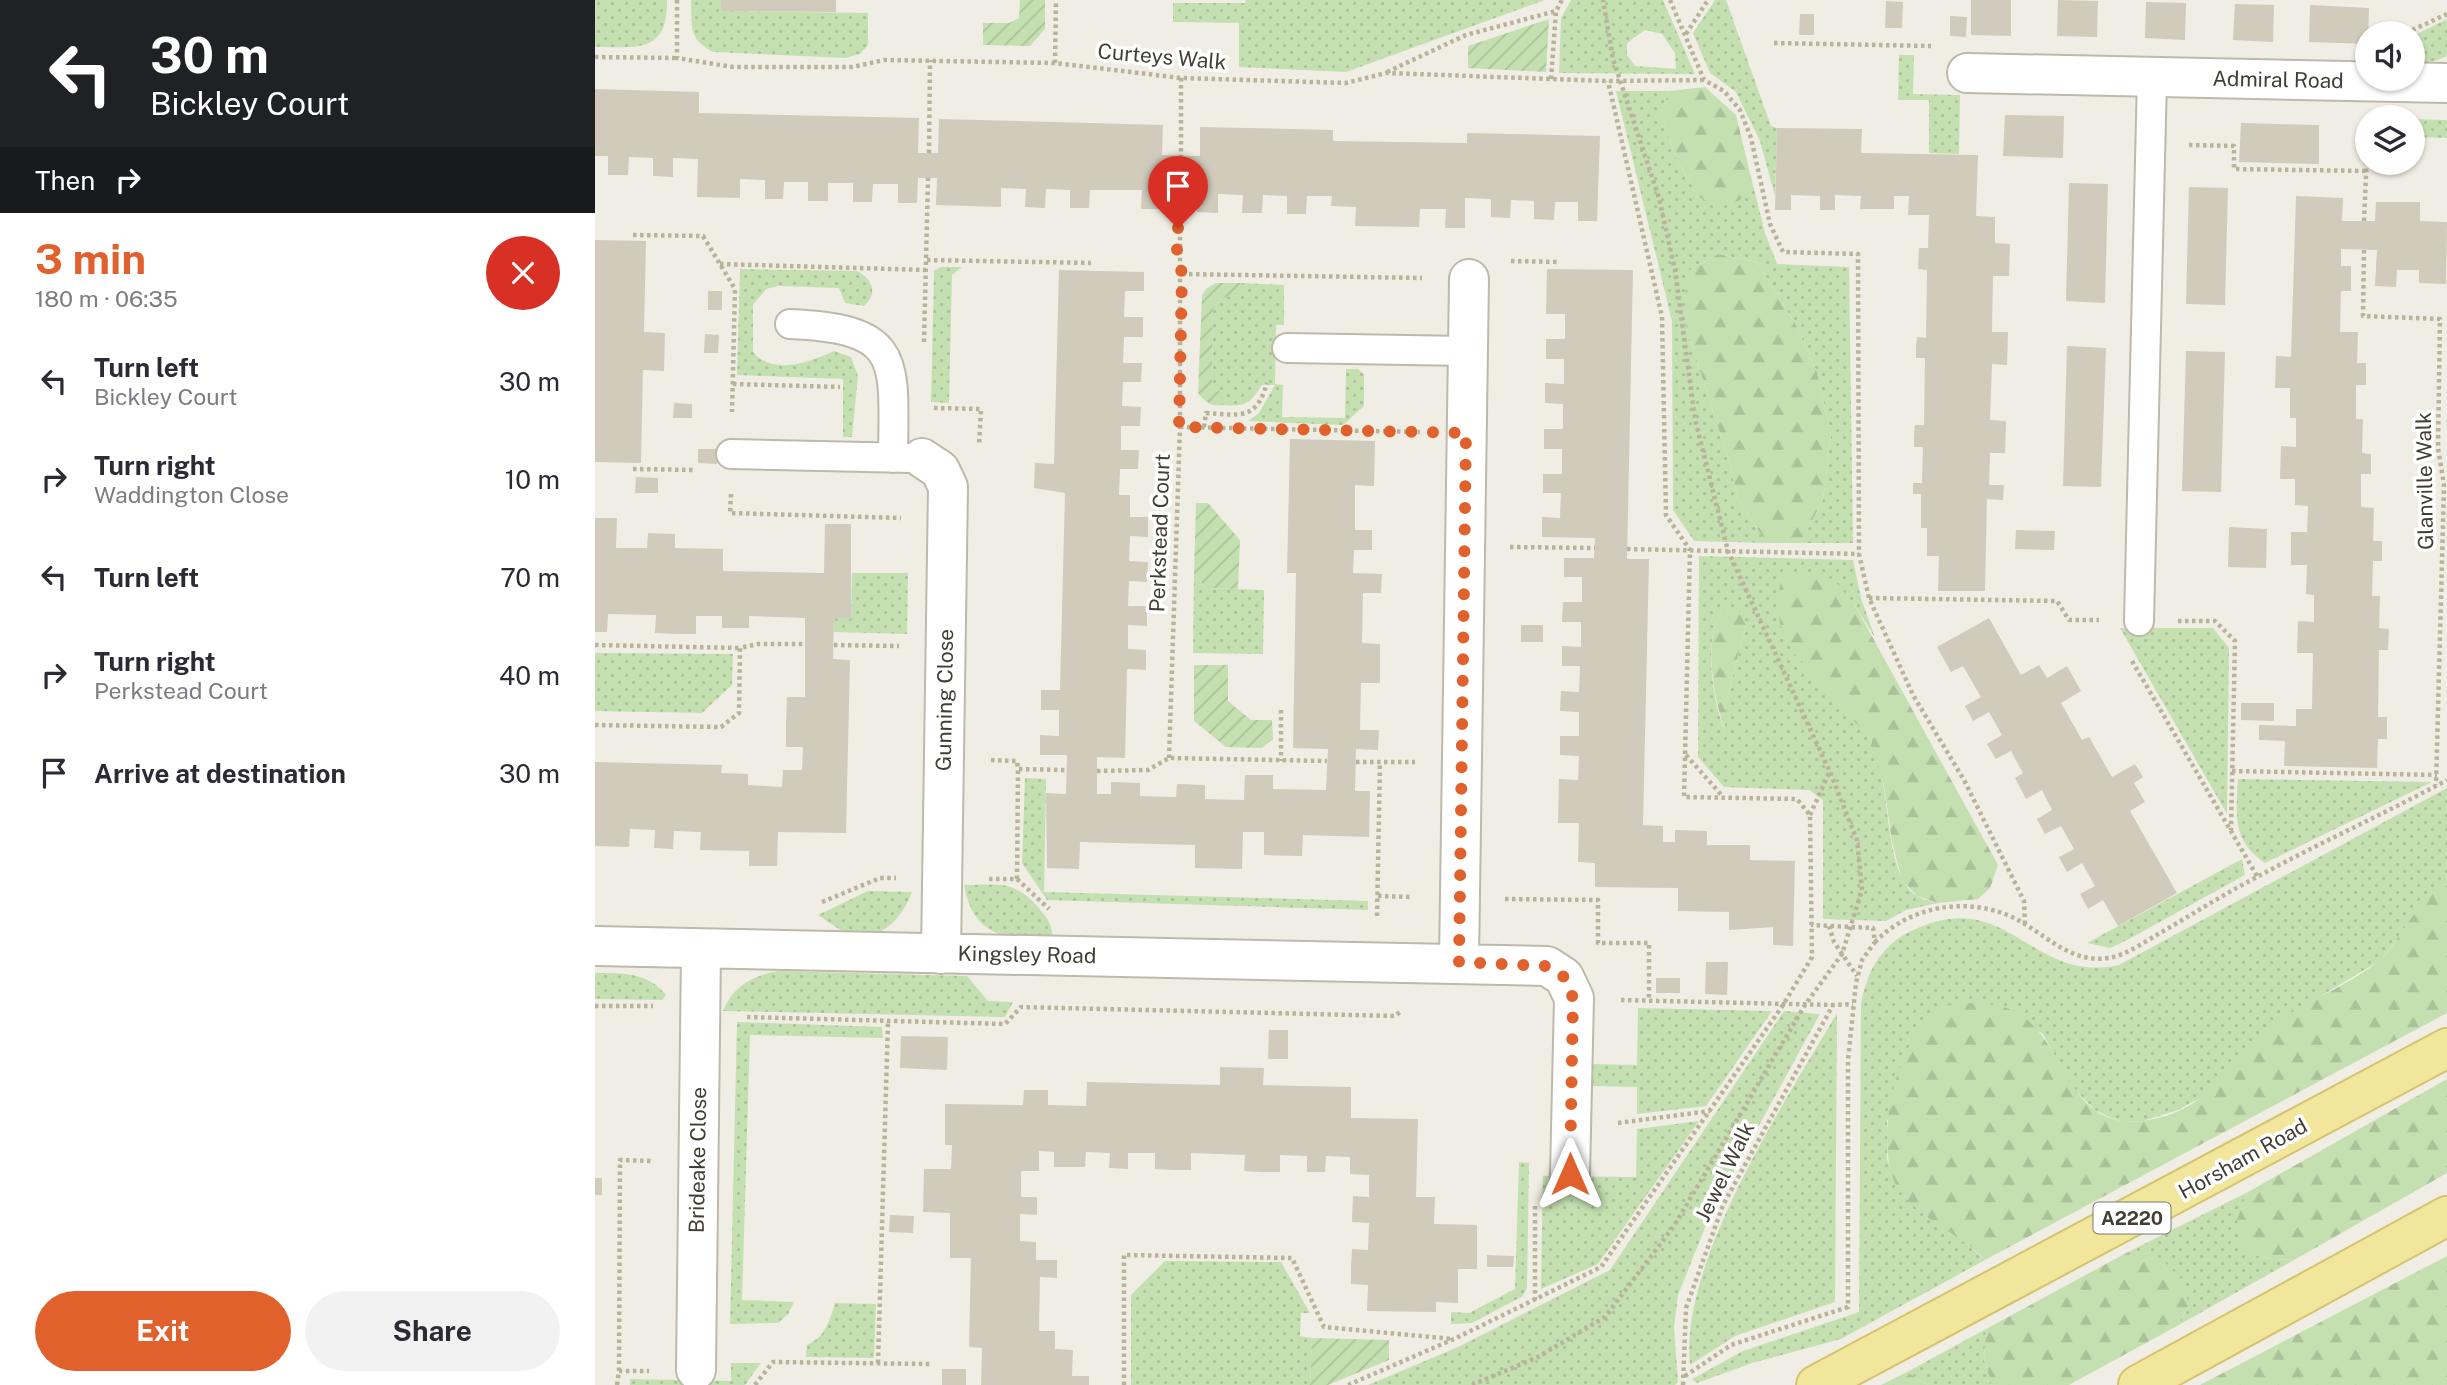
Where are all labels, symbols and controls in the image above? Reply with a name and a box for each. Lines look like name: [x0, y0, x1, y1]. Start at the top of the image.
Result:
map controls: [2355, 21, 2425, 175]
button: sound: [2355, 21, 2425, 91]
text: 30 m: [150, 26, 269, 84]
icon: left: [35, 28, 126, 119]
street label: Curteys Walk: [1097, 38, 1228, 75]
street label: Admiral Road: [2212, 66, 2344, 93]
text: Bickley Court: [150, 85, 349, 122]
button: layers: [2355, 105, 2425, 175]
pin: [1148, 156, 1208, 228]
icon: right: [109, 161, 147, 199]
text: Then: [35, 165, 95, 196]
icon: arrive: [1159, 167, 1197, 205]
text: 3 min: [35, 234, 146, 283]
button: close: [486, 236, 560, 310]
text: 180 m · 06:35: [35, 285, 178, 312]
text: Turn left: [94, 352, 199, 383]
icon: left: [35, 362, 73, 400]
text: 30 m: [499, 366, 560, 397]
text: Bickley Court: [94, 383, 237, 410]
street label: Glanville Walk: [2411, 412, 2438, 550]
text: Turn right: [94, 450, 216, 481]
street label: Perkstead Court: [1144, 453, 1175, 613]
icon: right: [35, 460, 73, 498]
text: 10 m: [505, 464, 560, 495]
text: Waddington Close: [94, 481, 289, 508]
icon: left: [35, 558, 73, 596]
text: Turn left: [94, 562, 199, 593]
text: 70 m: [500, 562, 560, 593]
street label: Gunning Close: [931, 629, 958, 771]
text: Turn right: [94, 646, 216, 677]
icon: right: [35, 656, 73, 694]
text: 40 m: [499, 660, 560, 691]
text: Perkstead Court: [94, 677, 268, 704]
icon: arrive: [35, 754, 73, 792]
text: Arrive at destination: [94, 758, 346, 789]
text: 30 m: [499, 758, 560, 789]
street label: Kingsley Road: [957, 941, 1097, 968]
street label: Brideake Close: [684, 1087, 711, 1233]
street label: Horsham Road: [2174, 1113, 2311, 1204]
street label: Jewel Walk: [1690, 1118, 1759, 1226]
position arrow: [1533, 1137, 1607, 1211]
road number: A2220: [2093, 1202, 2171, 1234]
button: Exit: [35, 1291, 291, 1371]
button: Share: [305, 1291, 560, 1371]

